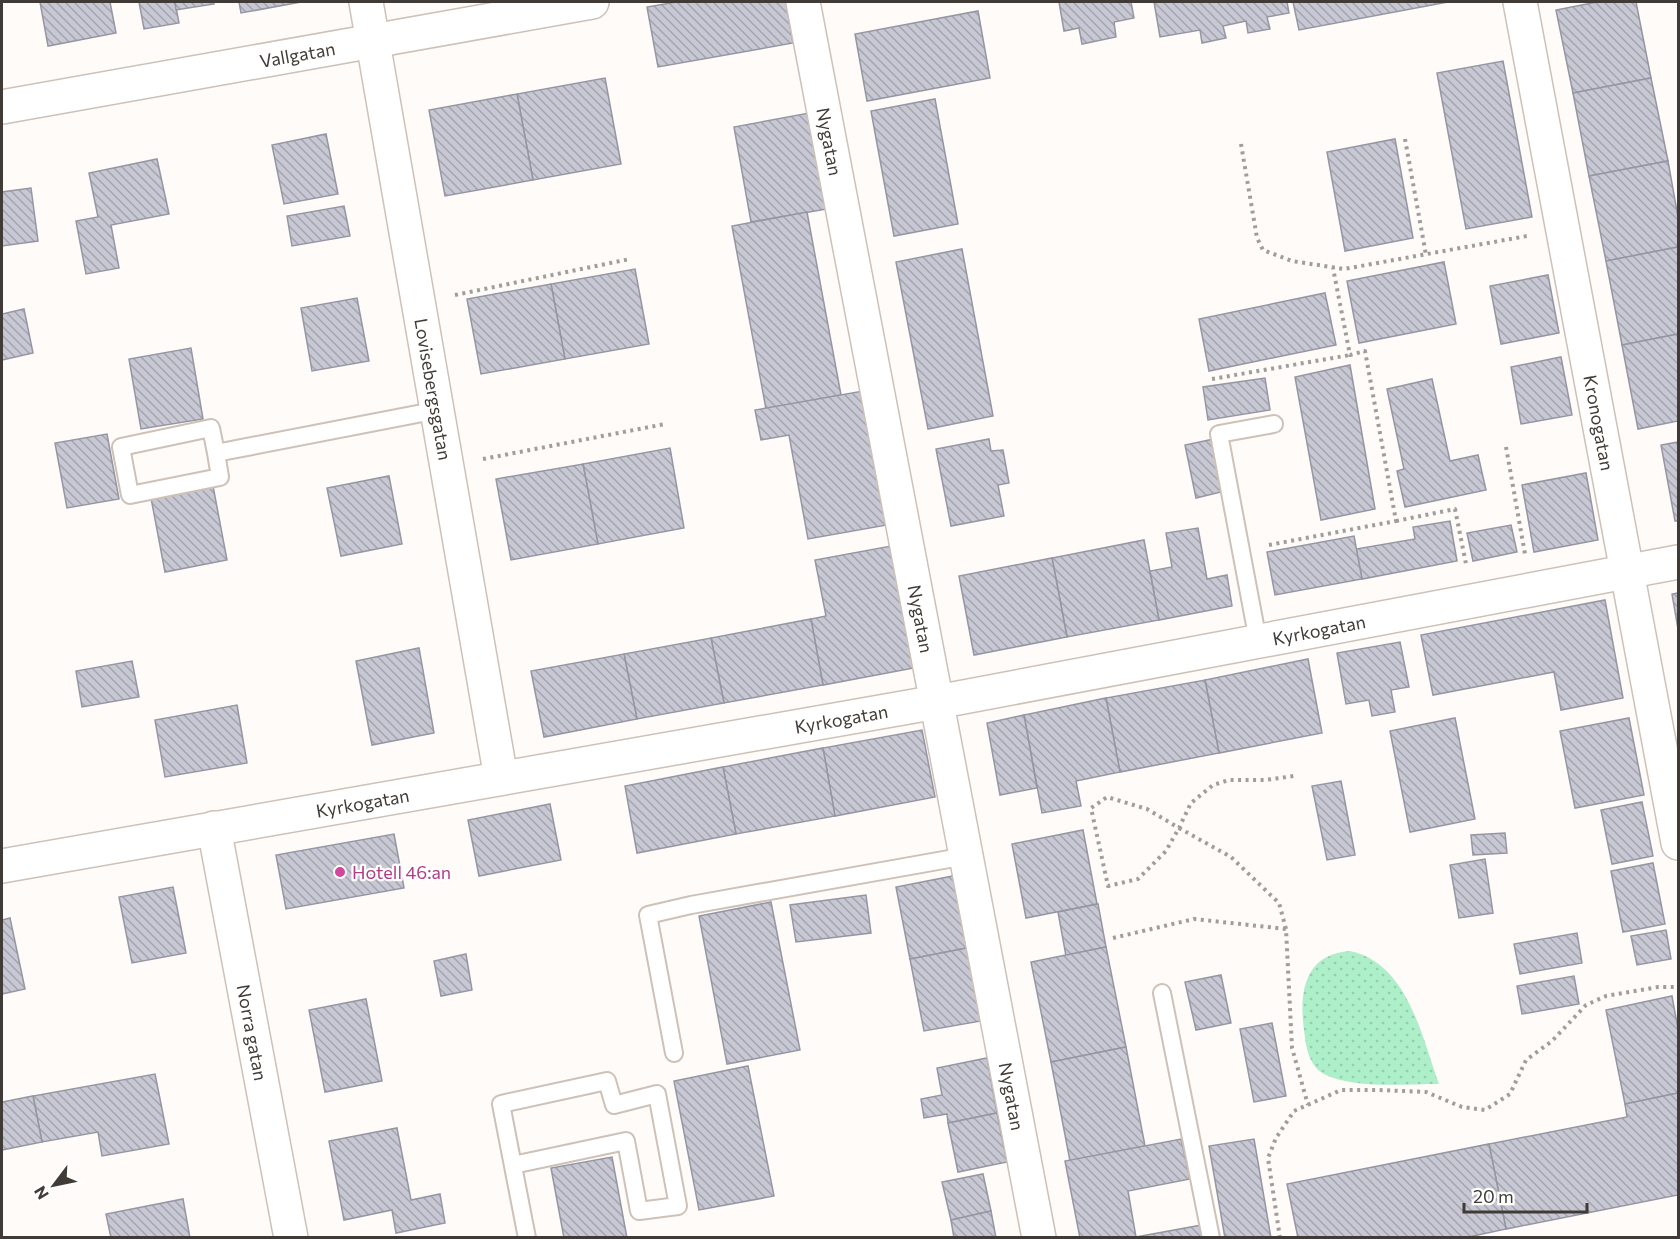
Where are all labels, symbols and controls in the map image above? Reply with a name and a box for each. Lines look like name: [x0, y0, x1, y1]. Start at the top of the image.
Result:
street label: Vallgatan: [258, 37, 337, 72]
street label: Nygatan: [812, 106, 847, 177]
street label: Lovisebergsgatan: [410, 316, 457, 462]
street label: Kronogatan: [1579, 373, 1619, 472]
street label: Nygatan: [904, 583, 938, 655]
street label: Kyrkogatan: [1271, 610, 1367, 649]
street label: Kyrkogatan: [793, 700, 890, 738]
street label: Kyrkogatan: [314, 784, 411, 822]
place label: Hotell 46:an: [352, 861, 451, 883]
marker: Hotell 46:an: [333, 865, 347, 879]
street label: Norra gatan: [233, 982, 272, 1082]
street label: Nygatan: [995, 1060, 1029, 1132]
north arrow: [24, 1155, 84, 1215]
scale bar: [1464, 1176, 1587, 1214]
text: N: [30, 1183, 52, 1203]
text: 20 m: [1473, 1185, 1514, 1207]

